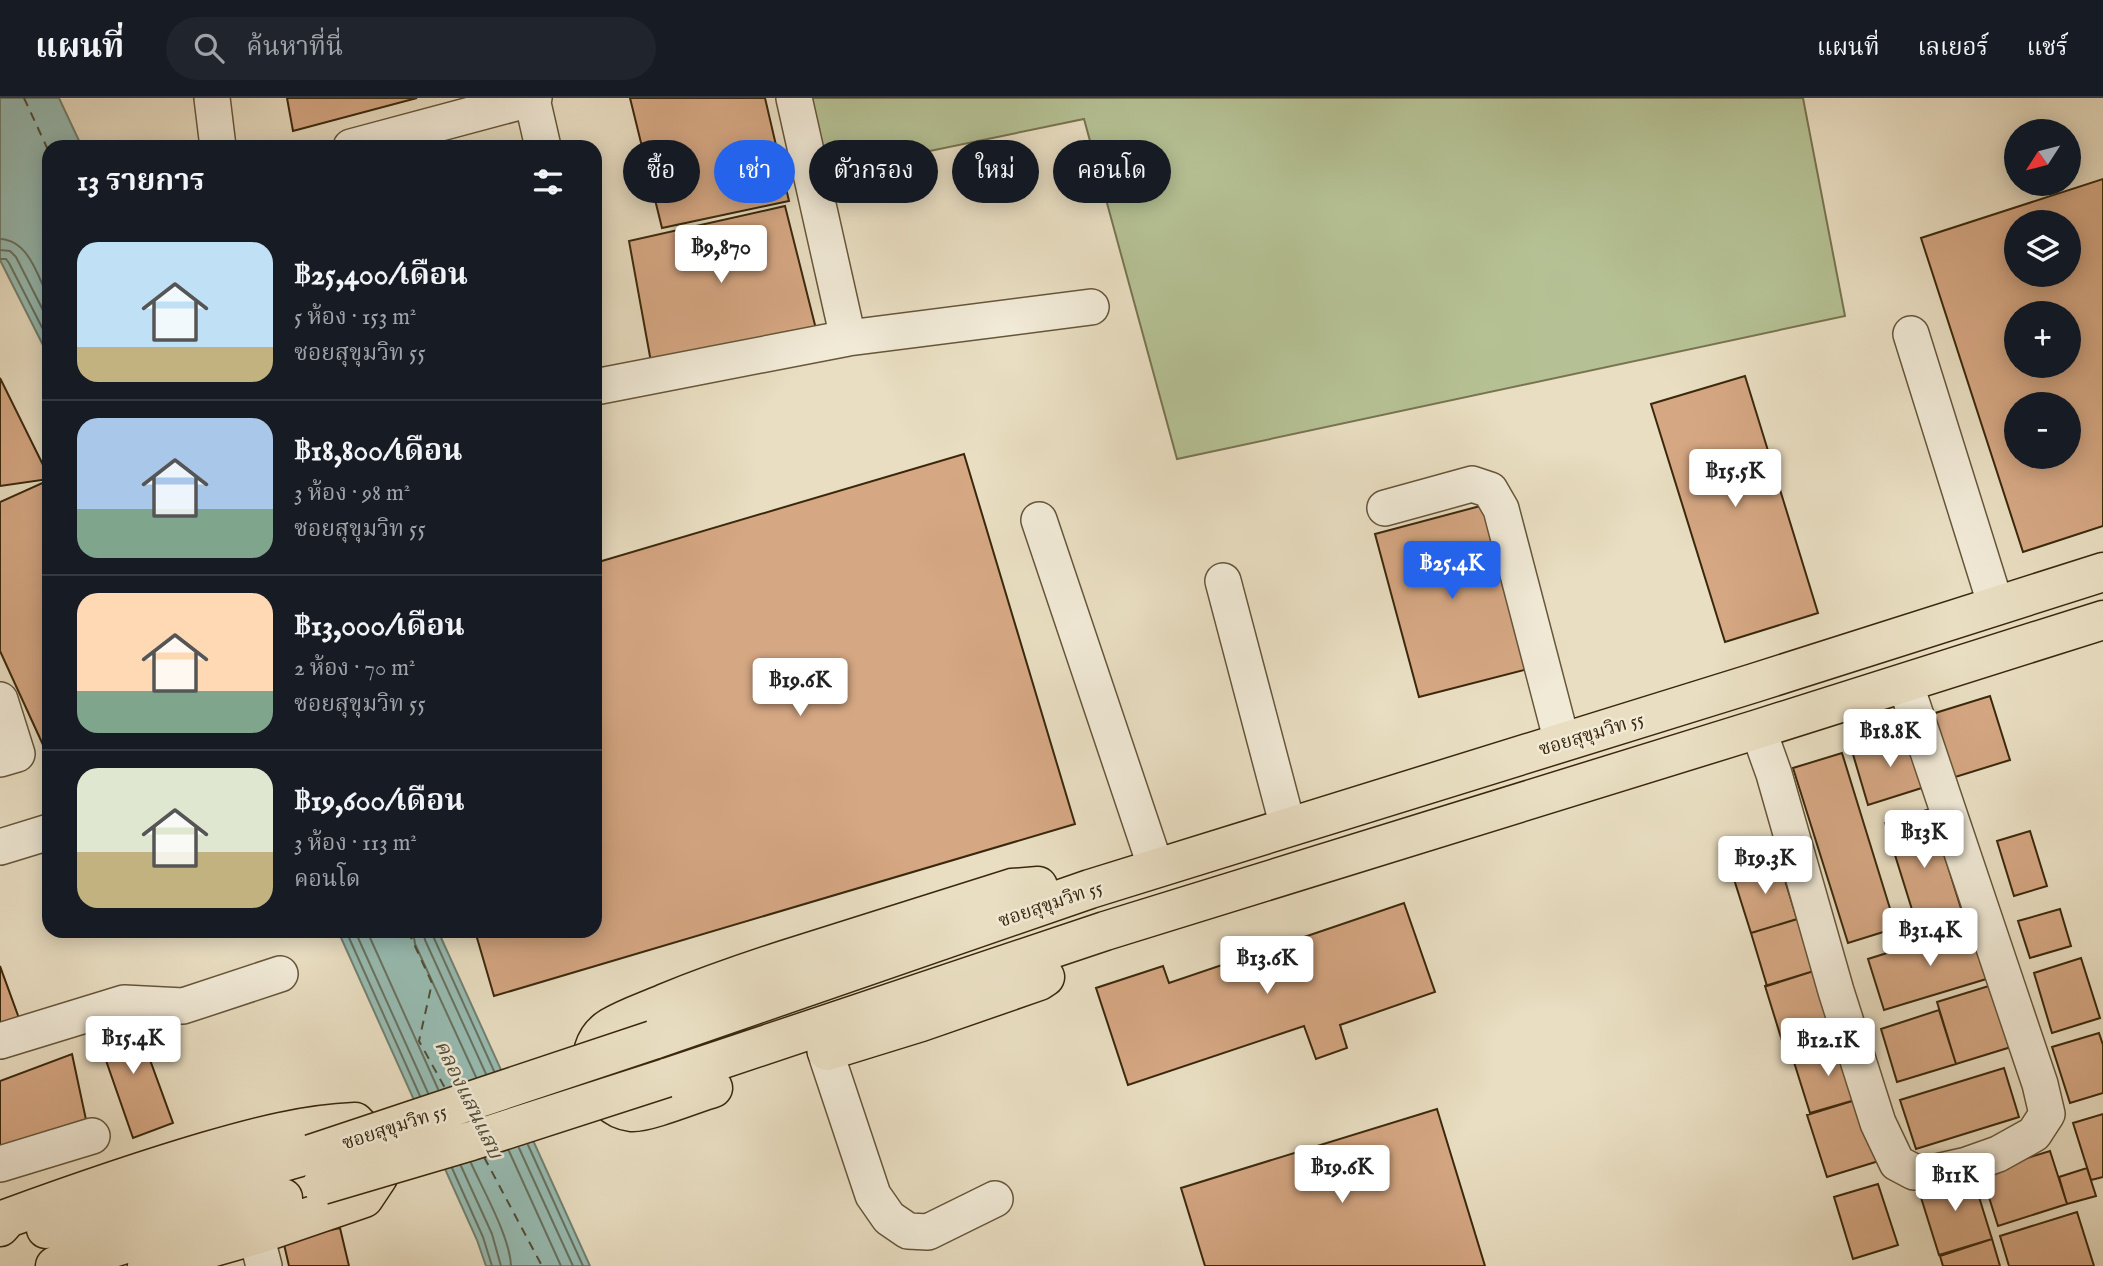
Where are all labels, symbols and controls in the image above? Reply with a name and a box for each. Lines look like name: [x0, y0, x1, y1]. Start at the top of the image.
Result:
search box: [166, 17, 656, 80]
text: แผนที่: [35, 27, 124, 69]
icon: search: [190, 29, 228, 67]
text: ค้นหาที่นี่: [246, 31, 343, 64]
text: แผนที่: [1817, 33, 1880, 64]
text: เลเยอร์: [1918, 33, 1989, 64]
text: แชร์: [2027, 33, 2068, 64]
north arrow: [2004, 119, 2081, 196]
map controls: [2004, 119, 2081, 469]
chip: ซื้อ: [623, 140, 700, 203]
chip: เช่า: [714, 140, 795, 203]
chip: ตัวกรอง: [809, 140, 938, 203]
chip: ใหม่: [952, 140, 1039, 203]
chip: คอนโด: [1053, 140, 1171, 203]
text: 13 รายการ: [77, 163, 205, 201]
icon: filters: [529, 163, 567, 201]
button: layers: [2004, 210, 2081, 287]
pin: ฿9,870: [664, 226, 778, 285]
text: ฿9,870: [691, 233, 751, 262]
text: ฿25,400/เดือน: [294, 257, 468, 295]
icon: home: [133, 270, 217, 354]
button: +: [2004, 301, 2081, 378]
text: 5 ห้อง · 153 m²: [294, 303, 416, 332]
text: ซอยสุขุมวิท 55: [294, 339, 426, 368]
button: −: [2004, 392, 2081, 469]
text: ฿18,800/เดือน: [294, 433, 462, 471]
icon: home: [133, 446, 217, 530]
pin: ฿15.5K: [1678, 450, 1792, 509]
text: ฿15.5K: [1705, 457, 1765, 486]
text: 3 ห้อง · 98 m²: [294, 479, 410, 508]
text: ซอยสุขุมวิท 55: [294, 515, 426, 544]
pin: ฿25.4K: [1395, 542, 1509, 601]
text: ฿25.4K: [1420, 549, 1484, 578]
text: ฿13,000/เดือน: [294, 608, 465, 646]
icon: home: [133, 621, 217, 705]
text: 2 ห้อง · 70 m²: [294, 654, 416, 683]
pin: ฿19.6K: [743, 658, 857, 718]
text: ฿19.6K: [769, 666, 831, 695]
text: ซอยสุขุมวิท 55: [294, 690, 426, 719]
street label: ซอยสุขุมวิท 55: [1536, 707, 1647, 762]
pin: ฿18.8K: [1833, 710, 1947, 769]
text: ฿18.8K: [1859, 717, 1921, 746]
text: ฿19,600/เดือน: [294, 783, 465, 821]
icon: home: [133, 796, 217, 880]
pin: ฿13K: [1883, 810, 1965, 870]
text: ฿13K: [1901, 818, 1947, 847]
text: 3 ห้อง · 113 m²: [294, 829, 417, 858]
pin: ฿19.3K: [1708, 836, 1822, 896]
text: ฿19.3K: [1734, 844, 1796, 873]
text: คอนโด: [294, 865, 361, 894]
street label: ซอยสุขุมวิท 55: [995, 876, 1106, 934]
pin: ฿31.4K: [1873, 908, 1987, 968]
text: ฿31.4K: [1898, 916, 1962, 945]
pin: ฿13.6K: [1210, 936, 1324, 996]
text: ฿13.6K: [1236, 944, 1298, 973]
pin: ฿15.4K: [76, 1016, 190, 1076]
pin: ฿12.1K: [1771, 1018, 1885, 1078]
text: ฿15.4K: [102, 1024, 164, 1053]
text: ฿12.1K: [1797, 1026, 1859, 1055]
water label: คลองแสนแสบ: [427, 1036, 509, 1165]
street label: ซอยสุขุมวิท 55: [339, 1100, 450, 1156]
pin: ฿19.6K: [1285, 1146, 1399, 1205]
text: ฿19.6K: [1311, 1153, 1373, 1182]
pin: ฿11K: [1914, 1154, 1996, 1213]
text: ฿11K: [1932, 1161, 1978, 1190]

